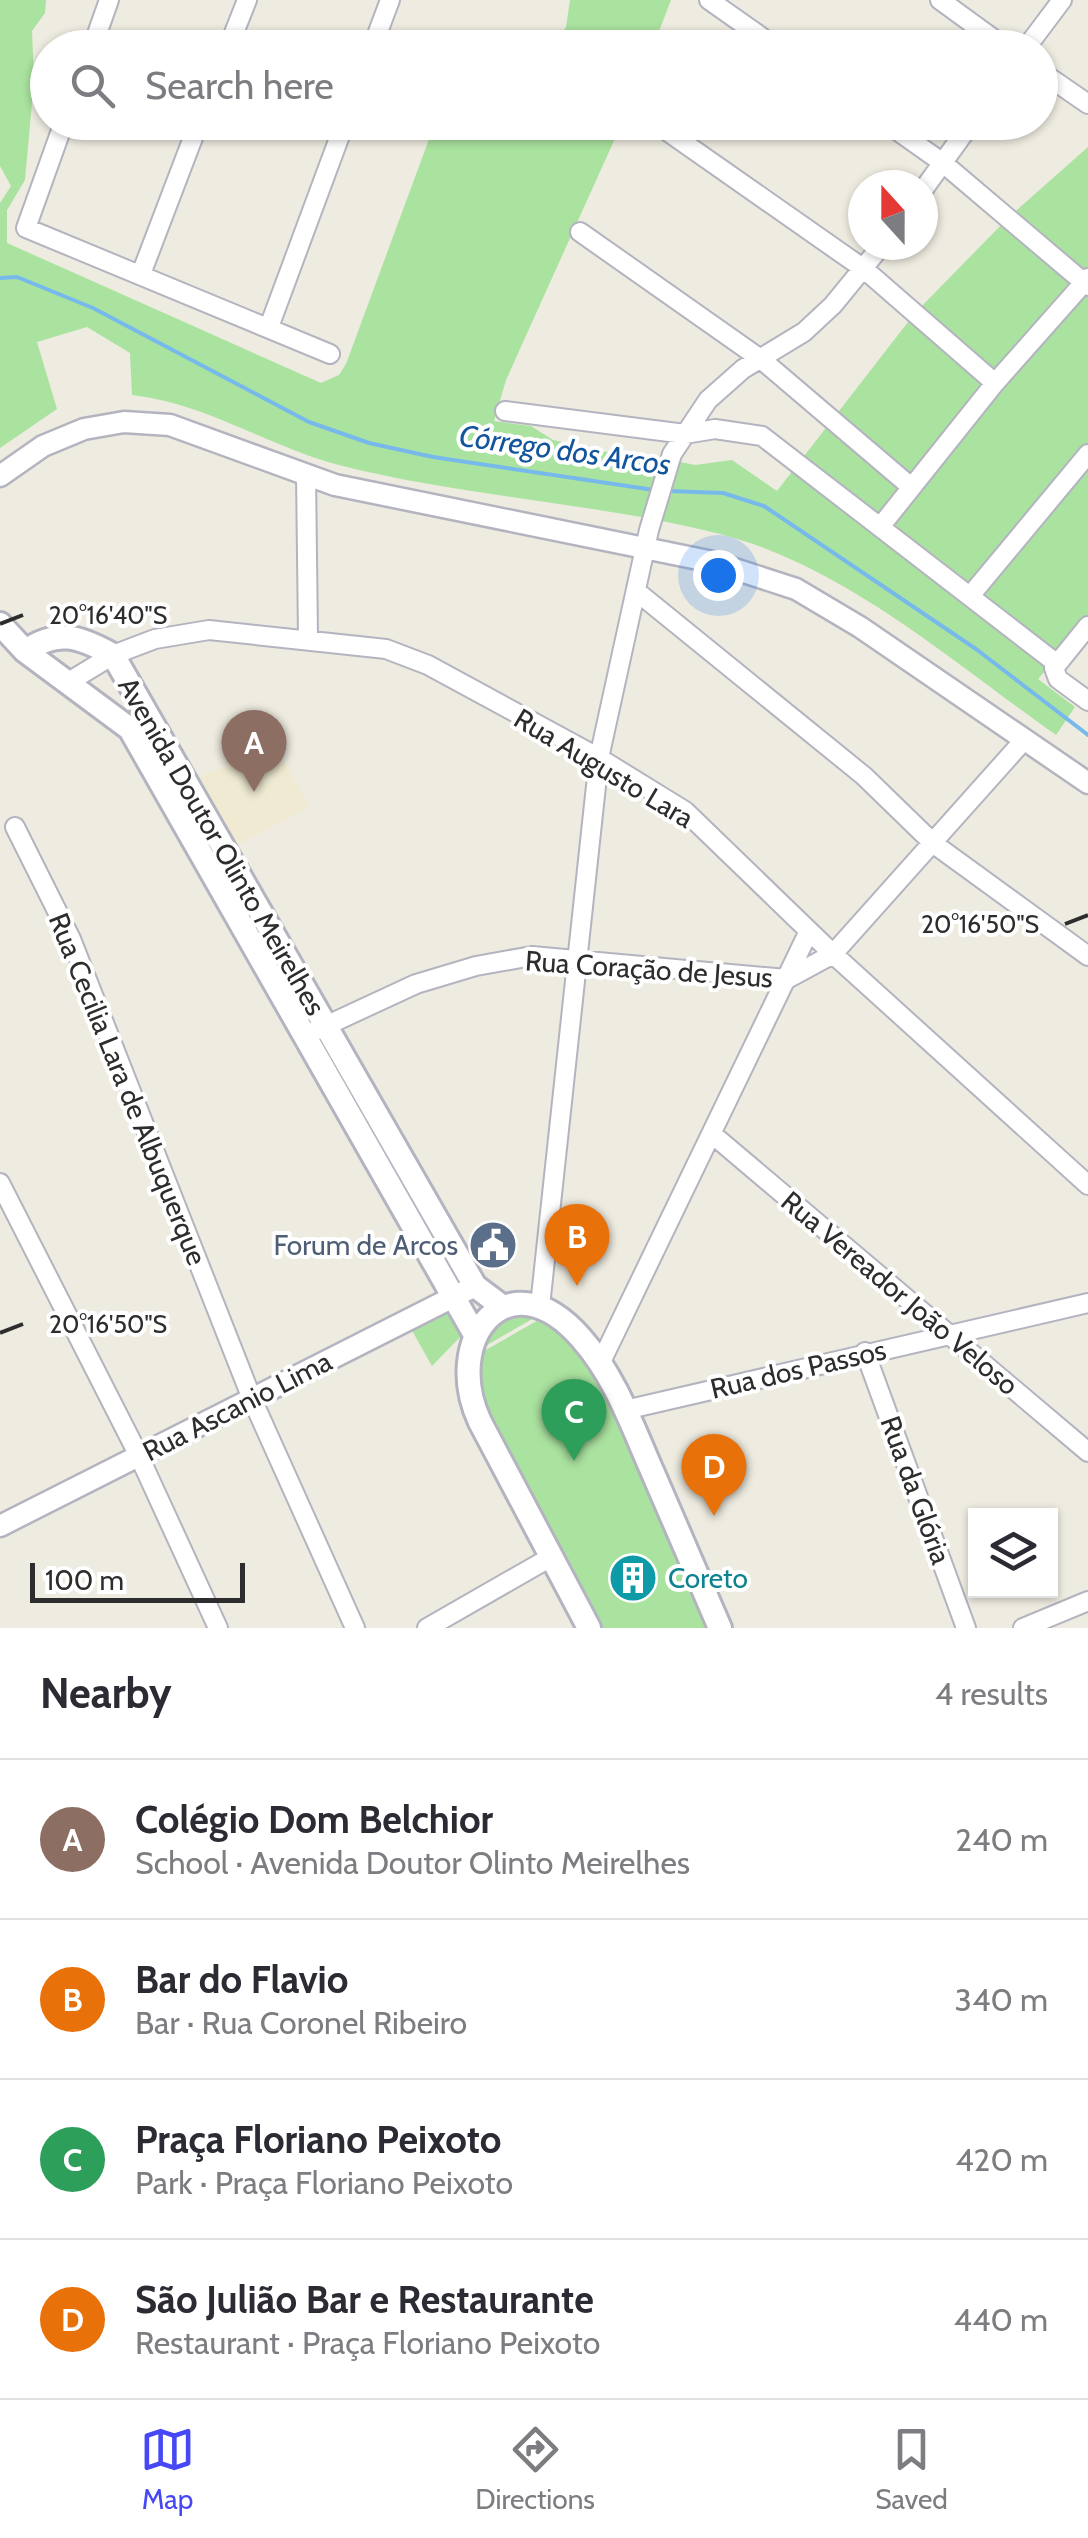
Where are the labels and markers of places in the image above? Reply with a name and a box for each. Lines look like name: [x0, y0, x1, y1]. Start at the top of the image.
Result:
pin: A: [222, 710, 286, 792]
pin: B: [544, 1204, 610, 1286]
public building icon: Forum de Arcos: [467, 1219, 519, 1271]
place label: Forum de Arcos: [273, 1228, 458, 1262]
pin: C: [542, 1378, 606, 1461]
pin: D: [682, 1434, 746, 1516]
building icon: Coreto: [607, 1552, 659, 1604]
place label: Coreto: [668, 1561, 748, 1595]

